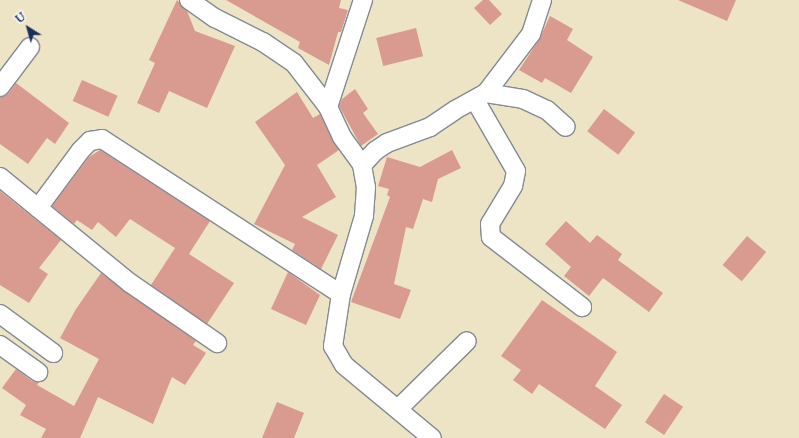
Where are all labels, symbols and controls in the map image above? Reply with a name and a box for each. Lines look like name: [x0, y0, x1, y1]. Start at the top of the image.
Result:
north arrow: [8, 8, 48, 48]
text: U: [13, 10, 28, 26]

